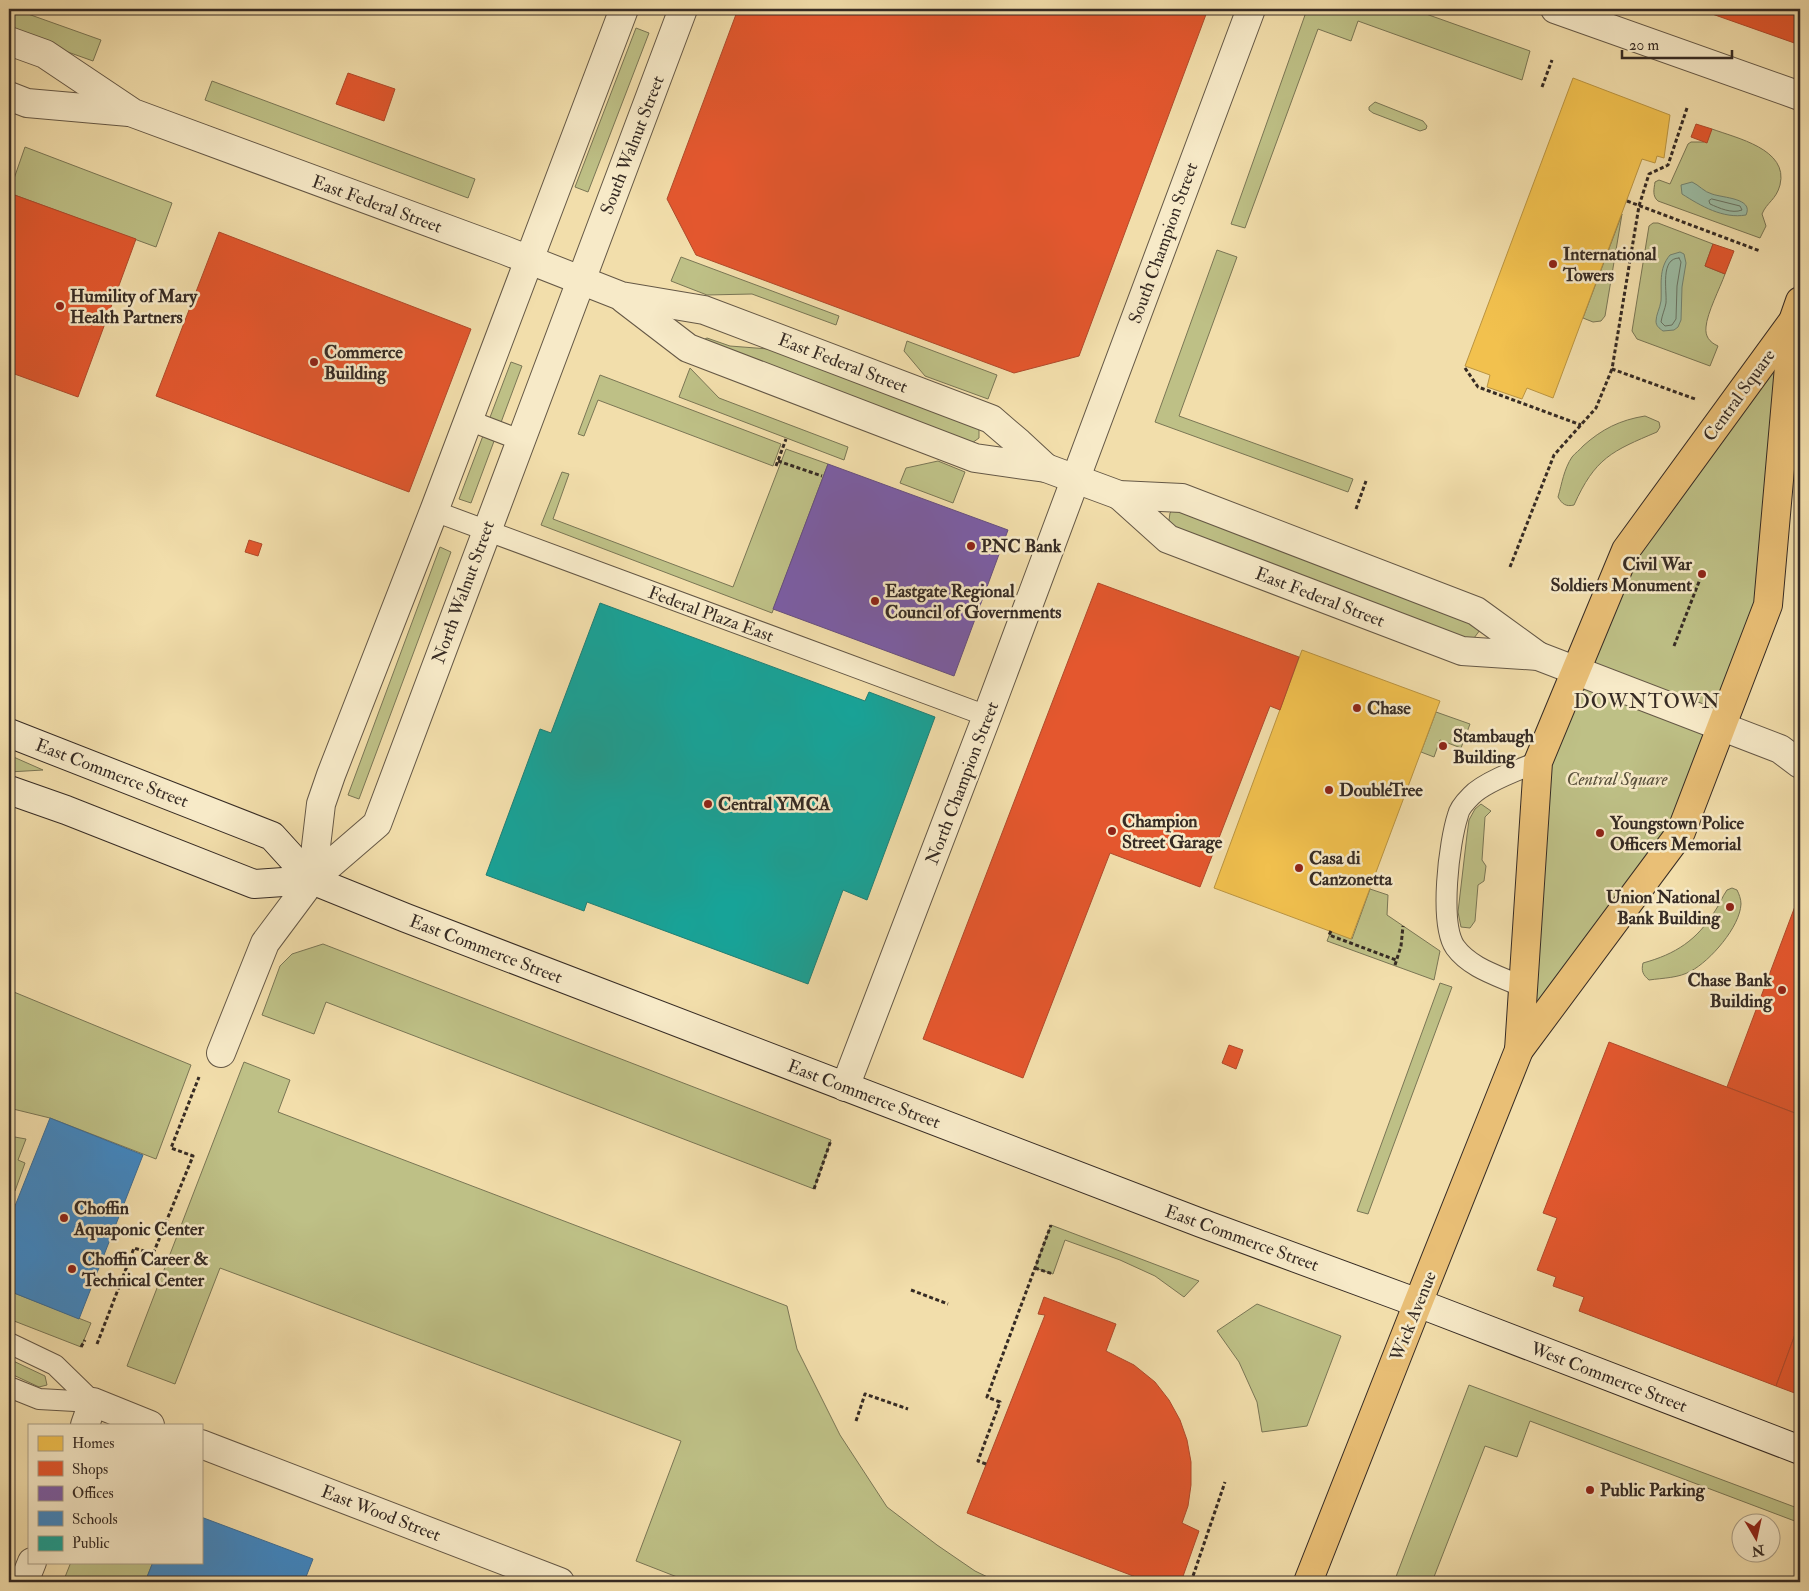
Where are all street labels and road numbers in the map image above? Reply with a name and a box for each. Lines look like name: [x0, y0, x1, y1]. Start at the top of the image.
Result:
street label: South Walnut Street: [595, 72, 670, 218]
street label: South Champion Street: [1124, 159, 1203, 327]
street label: East Federal Street: [309, 170, 445, 239]
street label: East Federal Street: [775, 328, 911, 399]
street label: Central Square: [1698, 344, 1781, 446]
street label: North Walnut Street: [427, 517, 500, 667]
street label: East Federal Street: [1252, 562, 1388, 633]
street label: Federal Plaza East: [645, 581, 777, 648]
street label: North Champion Street: [921, 698, 1004, 868]
street label: East Commerce Street: [32, 734, 192, 813]
street label: East Commerce Street: [406, 910, 566, 989]
street label: East Commerce Street: [784, 1055, 944, 1134]
street label: East Commerce Street: [1162, 1200, 1322, 1277]
street label: Wick Avenue: [1385, 1267, 1442, 1365]
street label: West Commerce Street: [1526, 1337, 1691, 1418]
street label: East Wood Street: [318, 1480, 444, 1547]

